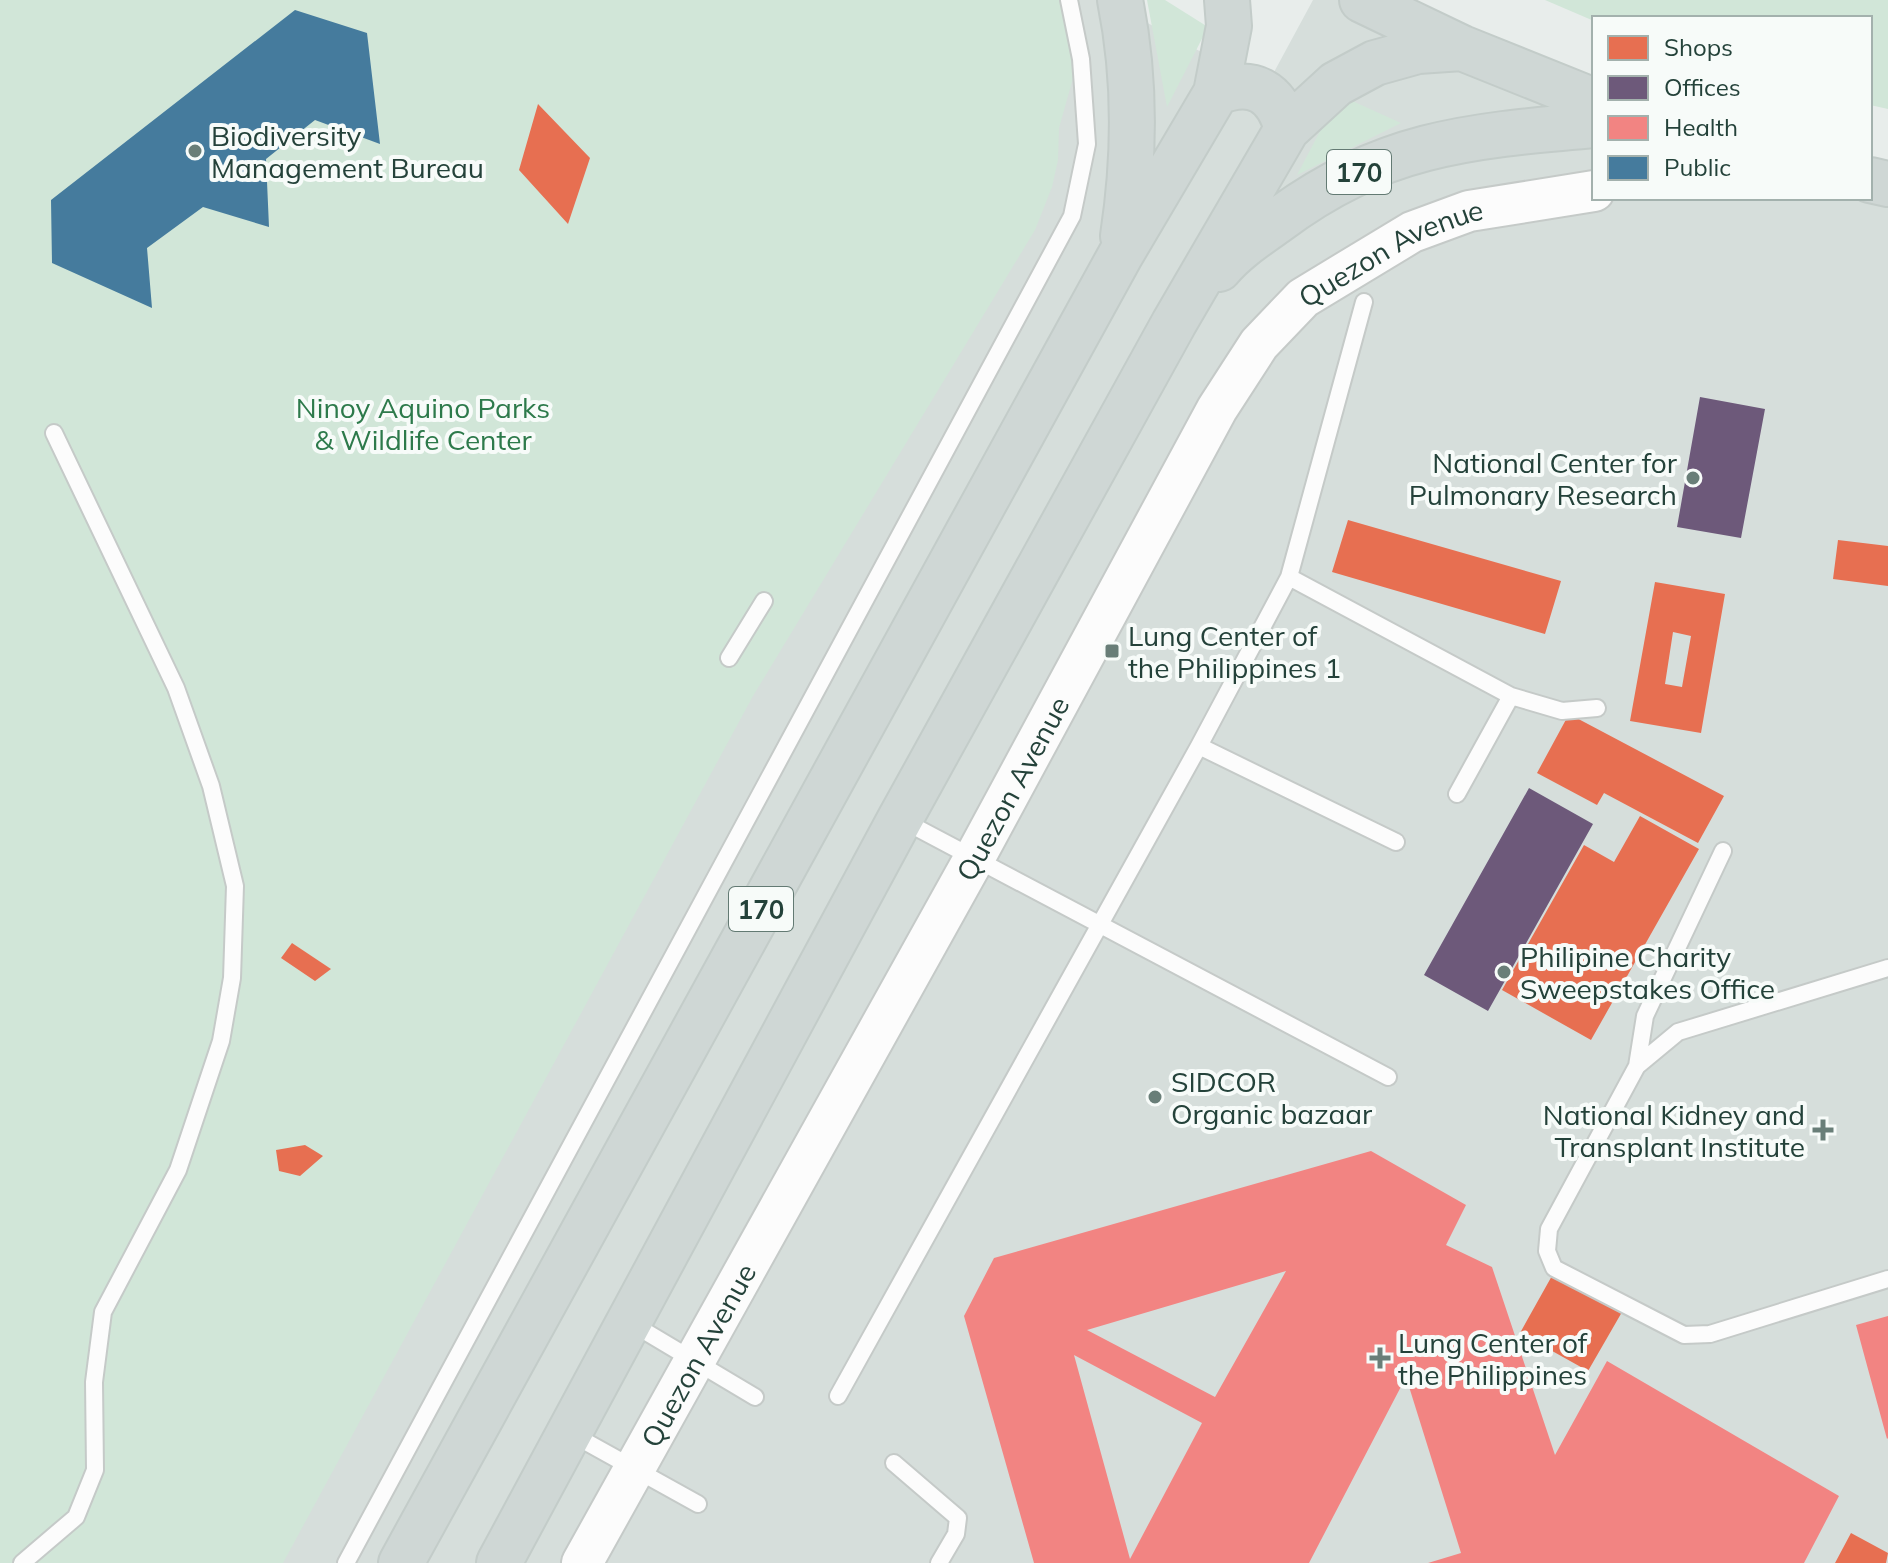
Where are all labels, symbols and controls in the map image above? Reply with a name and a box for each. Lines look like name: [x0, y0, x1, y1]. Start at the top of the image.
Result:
legend: [1592, 16, 1872, 200]
text: Shops: [1664, 32, 1733, 62]
text: Offices: [1664, 72, 1741, 102]
text: Health: [1664, 112, 1738, 142]
place label: Biodiversity Management Bureau: [211, 118, 484, 185]
marker: Biodiversity Management Bureau: [186, 142, 204, 160]
road number: 170: [1327, 150, 1391, 194]
text: Public: [1664, 152, 1731, 182]
street label: Quezon Avenue: [1292, 192, 1485, 314]
park label: Ninoy Aquino Parks & Wildlife Center: [296, 390, 550, 457]
place label: National Center for Pulmonary Research: [1409, 445, 1678, 512]
marker: National Center for Pulmonary Research: [1684, 469, 1702, 487]
place label: Lung Center of the Philippines 1: [1128, 618, 1341, 685]
marker: Lung Center of the Philippines 1: [1103, 642, 1121, 660]
street label: Quezon Avenue: [948, 690, 1076, 887]
road number: 170: [729, 887, 793, 931]
place label: Philipine Charity Sweepstakes Office: [1520, 939, 1775, 1006]
marker: Philipine Charity Sweepstakes Office: [1495, 963, 1513, 981]
place label: SIDCOR Organic bazaar: [1171, 1064, 1373, 1131]
marker: SIDCOR Organic bazaar: [1146, 1088, 1164, 1106]
place label: National Kidney and Transplant Institute: [1543, 1097, 1805, 1164]
marker: National Kidney and Transplant Institute: [1812, 1119, 1834, 1141]
street label: Quezon Avenue: [633, 1257, 763, 1453]
place label: Lung Center of the Philippines: [1398, 1325, 1588, 1392]
marker: Lung Center of the Philippines: [1369, 1347, 1391, 1369]

